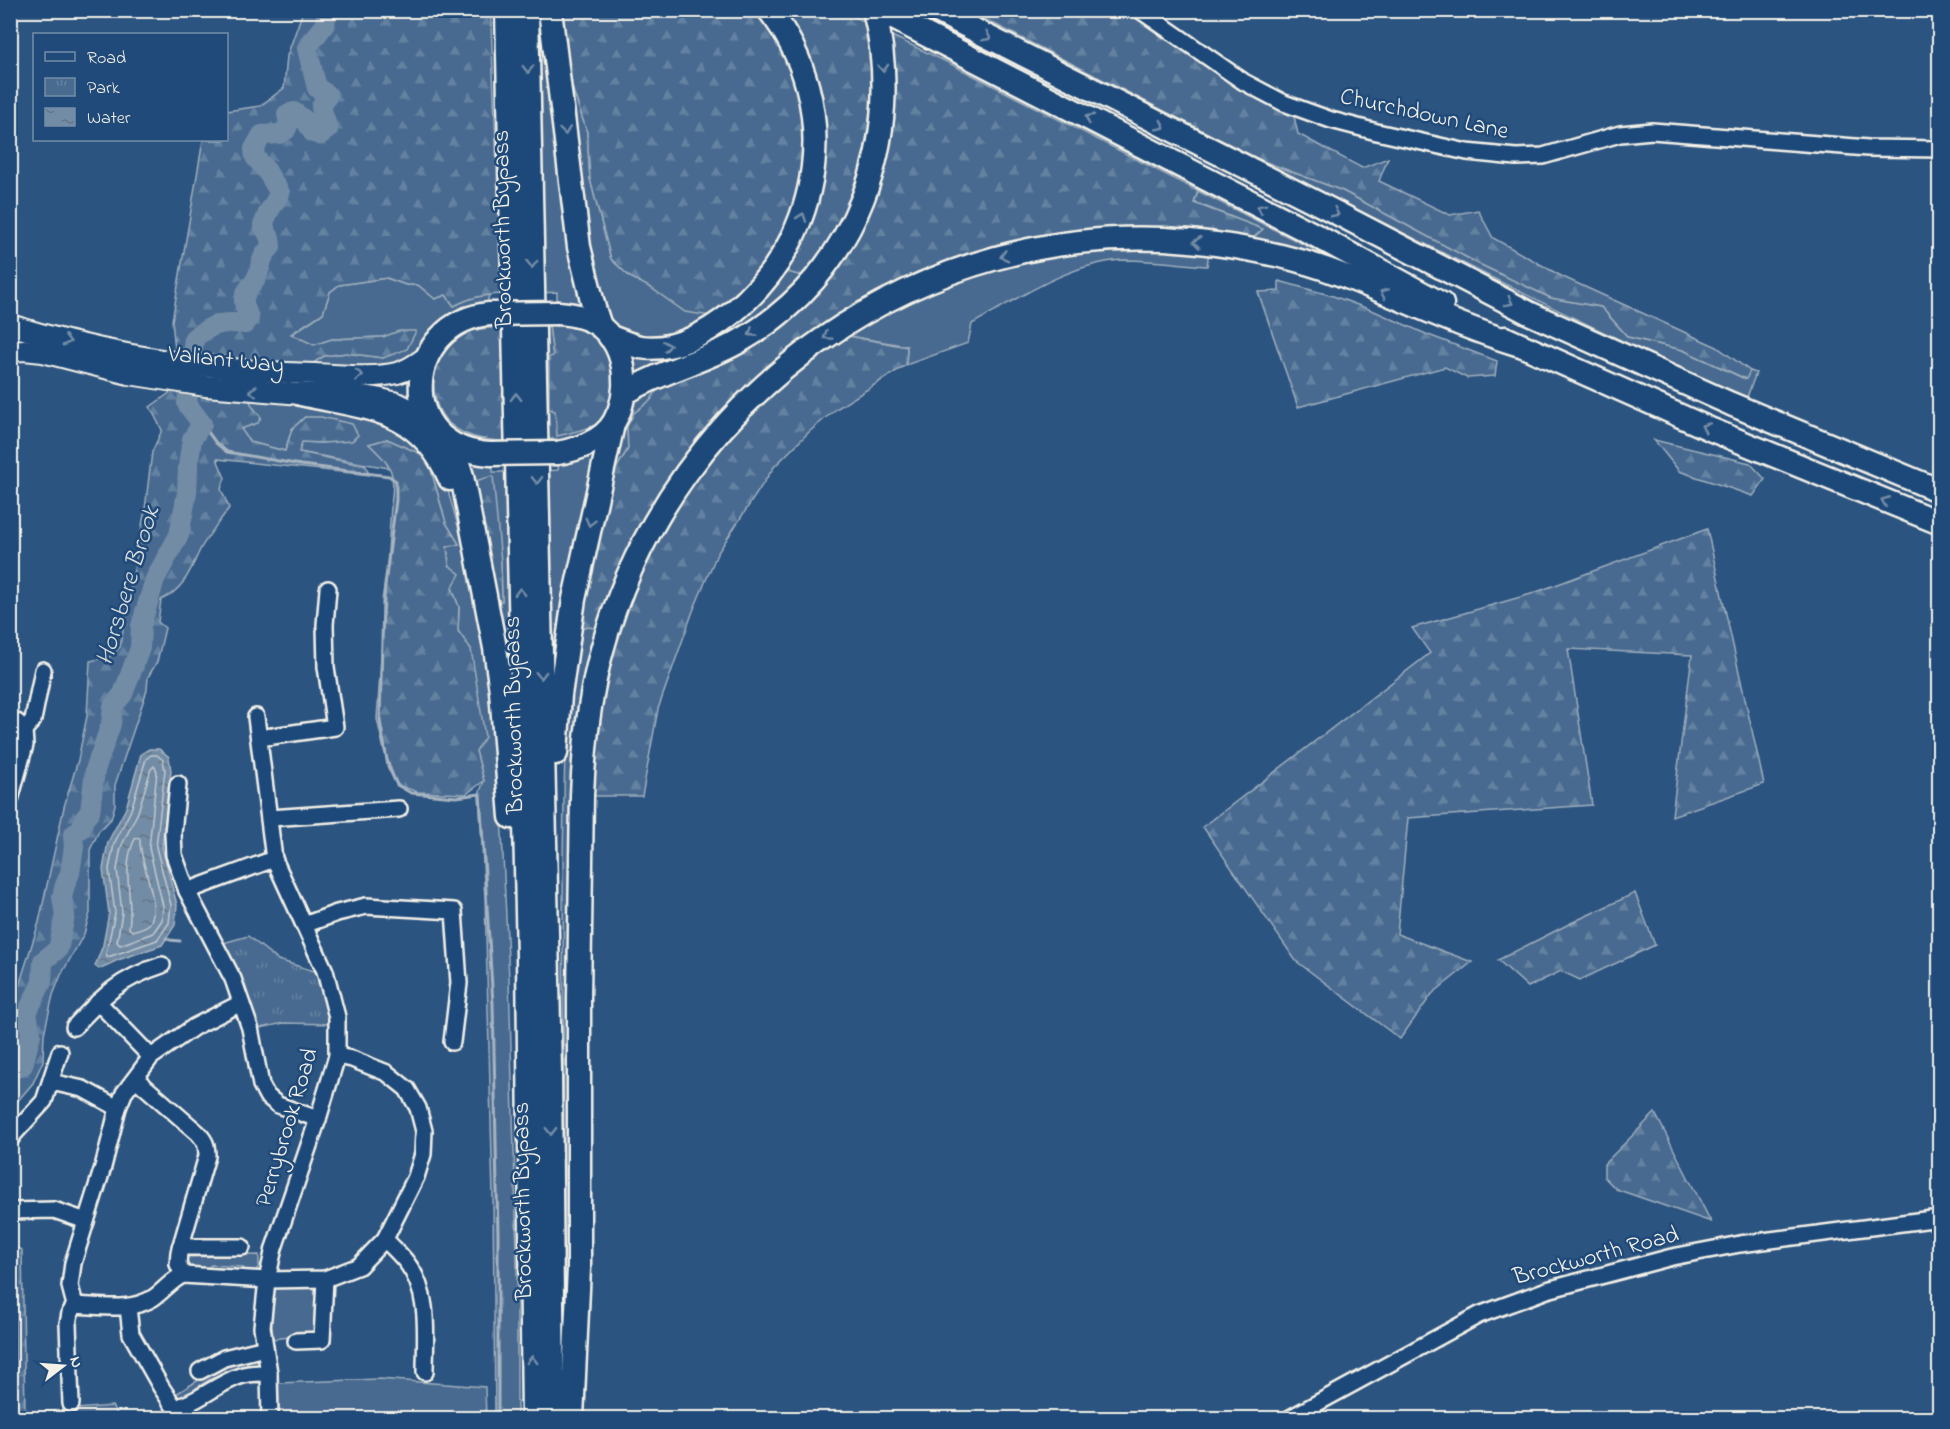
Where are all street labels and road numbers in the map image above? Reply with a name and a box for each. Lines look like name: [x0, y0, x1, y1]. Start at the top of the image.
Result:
street label: Churchdown Lane: [1336, 80, 1512, 150]
street label: Brockworth Bypass: [485, 130, 524, 329]
street label: Valiant Way: [165, 337, 286, 385]
street label: Brockworth Bypass: [496, 616, 535, 815]
street label: Perrybrook Road: [247, 1044, 330, 1212]
street label: Brockworth Bypass: [505, 1102, 544, 1301]
street label: Brockworth Road: [1508, 1218, 1683, 1296]

